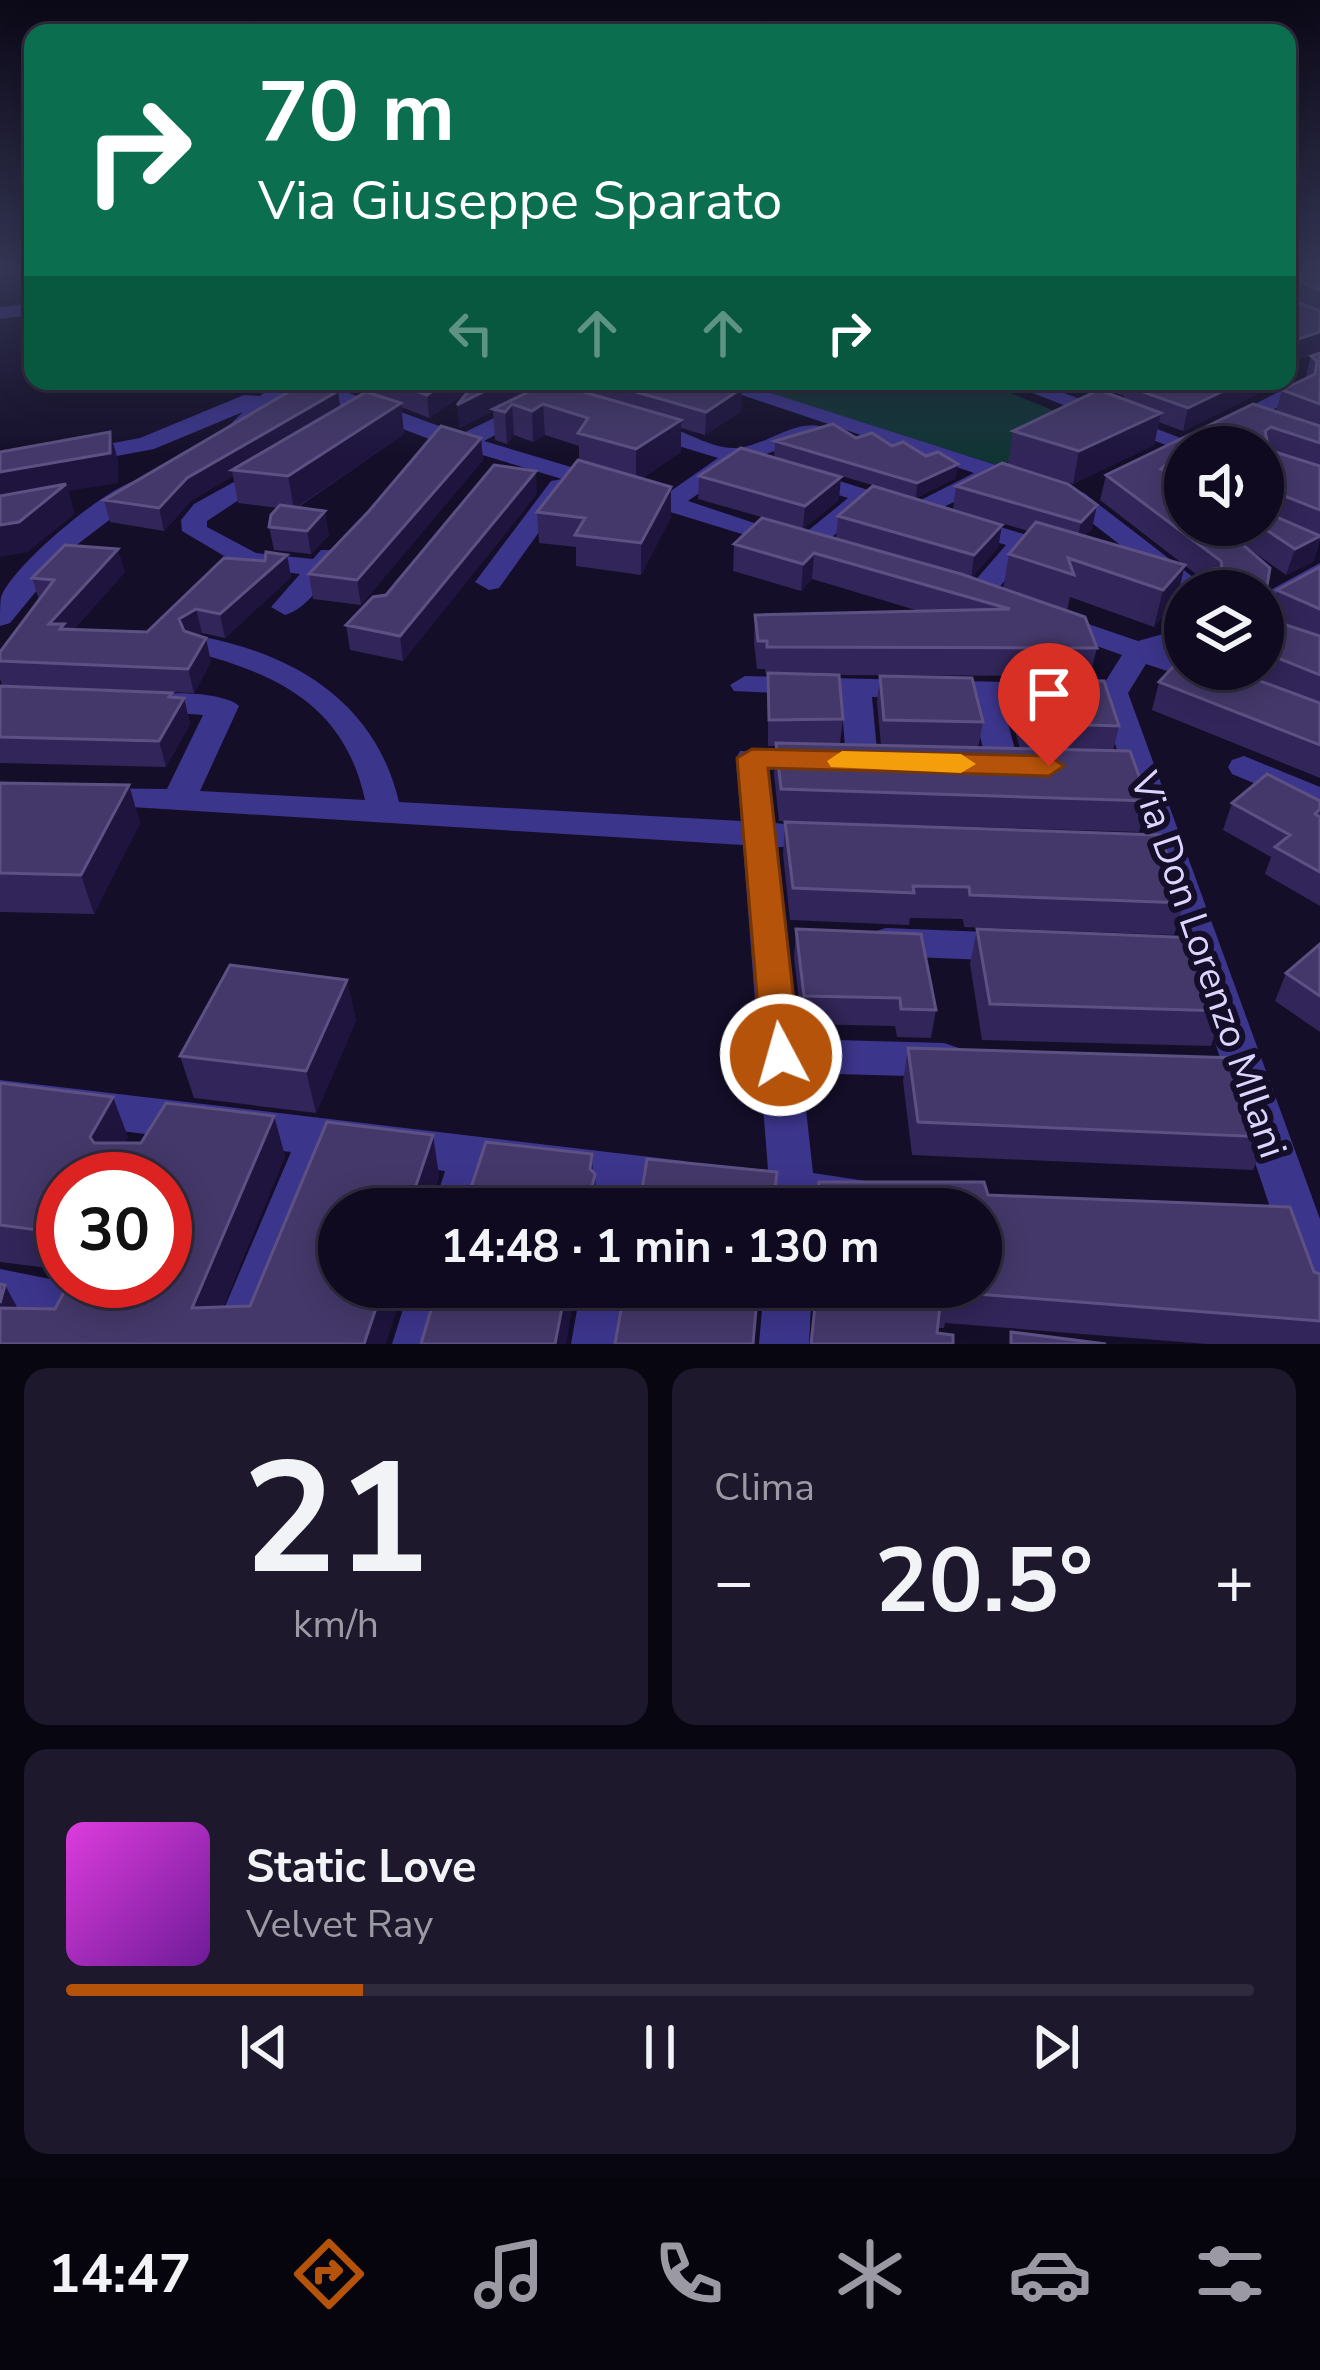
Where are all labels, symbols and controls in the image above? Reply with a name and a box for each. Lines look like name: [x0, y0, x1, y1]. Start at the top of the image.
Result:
text: 70 m: [258, 55, 455, 170]
icon: right: [60, 72, 216, 228]
text: Via Giuseppe Sparato: [258, 164, 782, 238]
icon: left: [438, 300, 504, 366]
icon: ahead: [564, 300, 630, 366]
icon: ahead: [690, 300, 756, 366]
icon: right: [816, 300, 882, 366]
map controls: [1164, 426, 1284, 690]
button: sound: [1164, 426, 1284, 546]
button: layers: [1164, 570, 1284, 690]
pin: [998, 643, 1100, 766]
icon: arrive: [1016, 661, 1082, 727]
street label: Via Don Lorenzo MIlani: [1117, 764, 1299, 1165]
position arrow: [718, 992, 844, 1118]
speed limit sign: 30: [36, 1152, 192, 1308]
text: 14:48 · 1 min · 130 m: [440, 1217, 880, 1278]
text: 21: [242, 1413, 430, 1626]
text: Clima: [714, 1461, 815, 1514]
text: 20.5°: [875, 1520, 1093, 1643]
text: −: [714, 1537, 754, 1627]
text: +: [1214, 1537, 1254, 1627]
text: km/h: [293, 1598, 379, 1651]
text: Static Love: [246, 1837, 476, 1898]
text: Velvet Ray: [246, 1898, 433, 1951]
icon: previous: [231, 2014, 297, 2080]
icon: pause: [627, 2014, 693, 2080]
icon: next: [1023, 2014, 1089, 2080]
icon: directions: [287, 2232, 371, 2316]
icon: music: [467, 2232, 551, 2316]
icon: phone: [647, 2232, 731, 2316]
icon: climate: [828, 2232, 912, 2316]
icon: car: [1008, 2232, 1092, 2316]
icon: filters: [1188, 2232, 1272, 2316]
text: 14:47: [48, 2237, 191, 2311]

